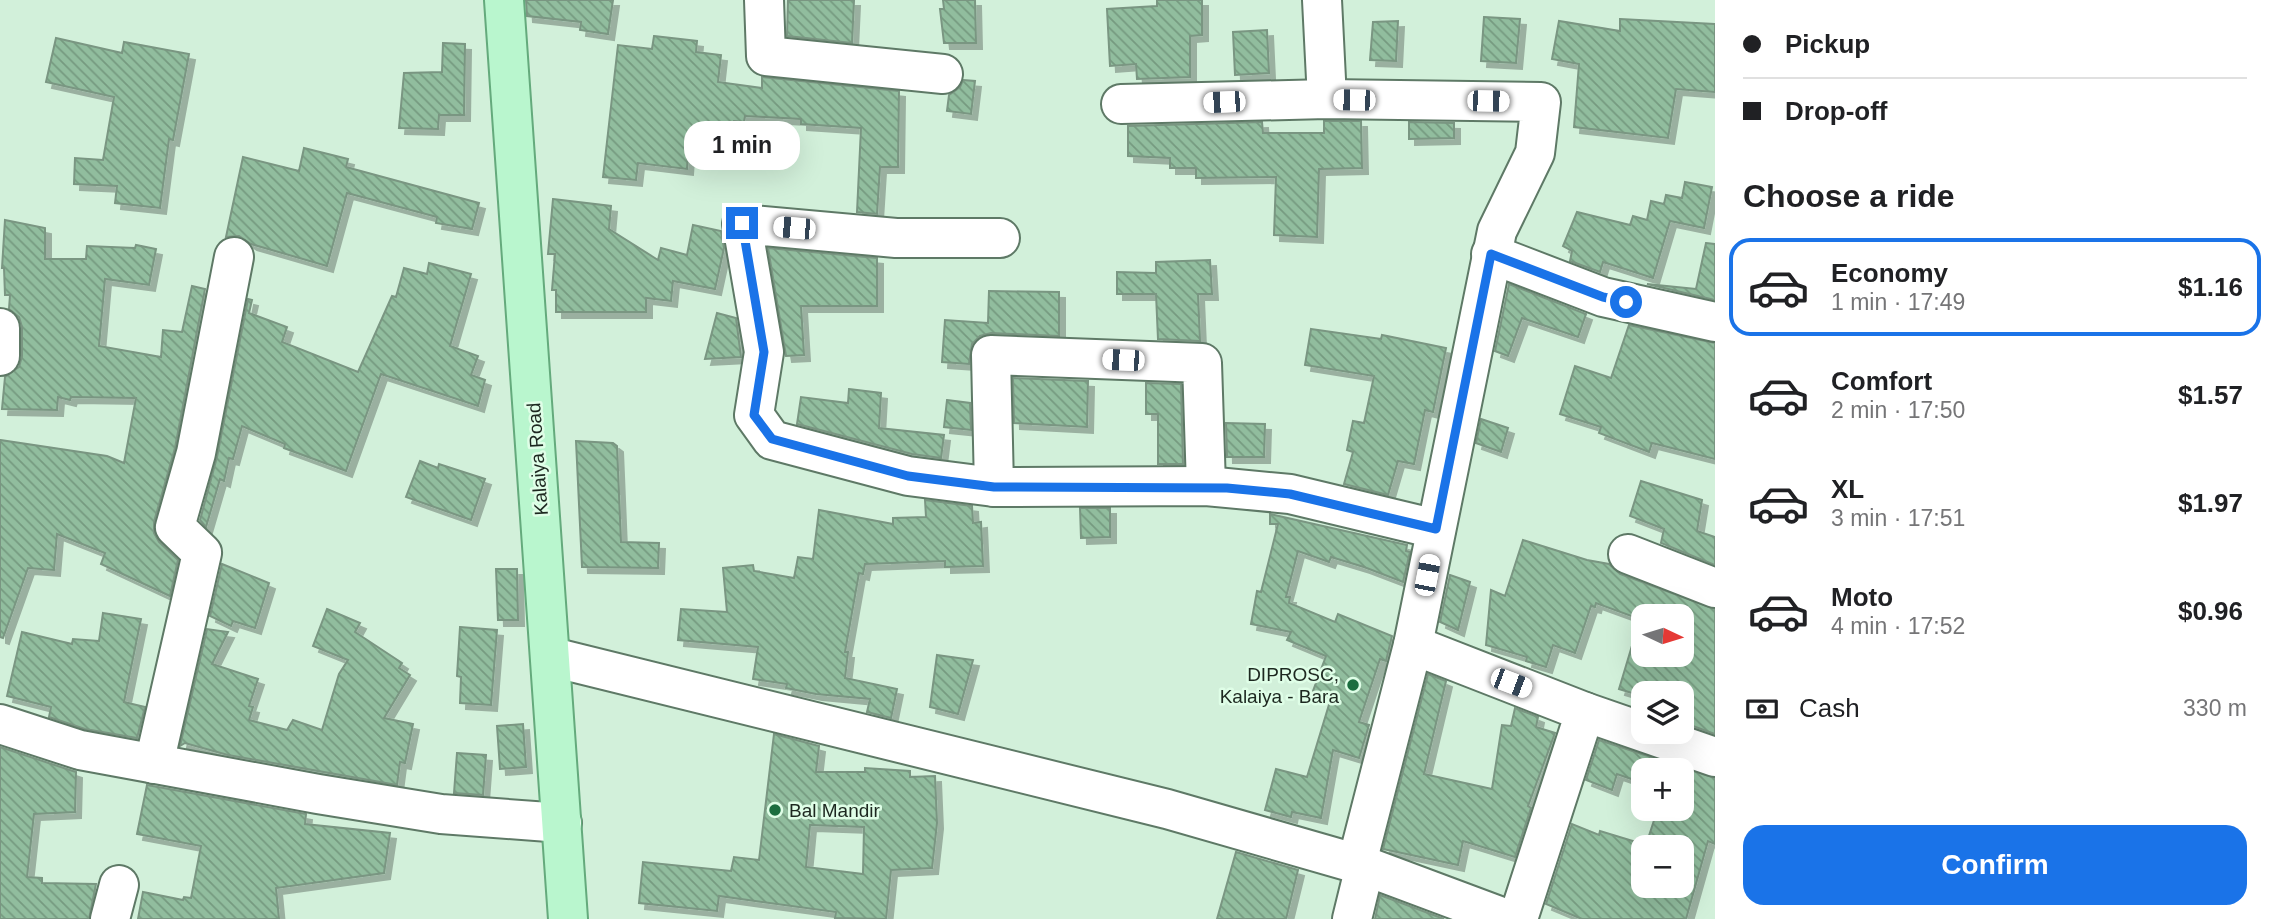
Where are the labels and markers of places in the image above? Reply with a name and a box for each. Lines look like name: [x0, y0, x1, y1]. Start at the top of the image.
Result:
place label: DIPROSC, Kalaiya - Bara: [1220, 664, 1339, 707]
marker: DIPROSC, Kalaiya - Bara: [1345, 677, 1361, 693]
place label: Bal Mandir: [789, 800, 880, 821]
marker: Bal Mandir: [767, 802, 783, 818]

